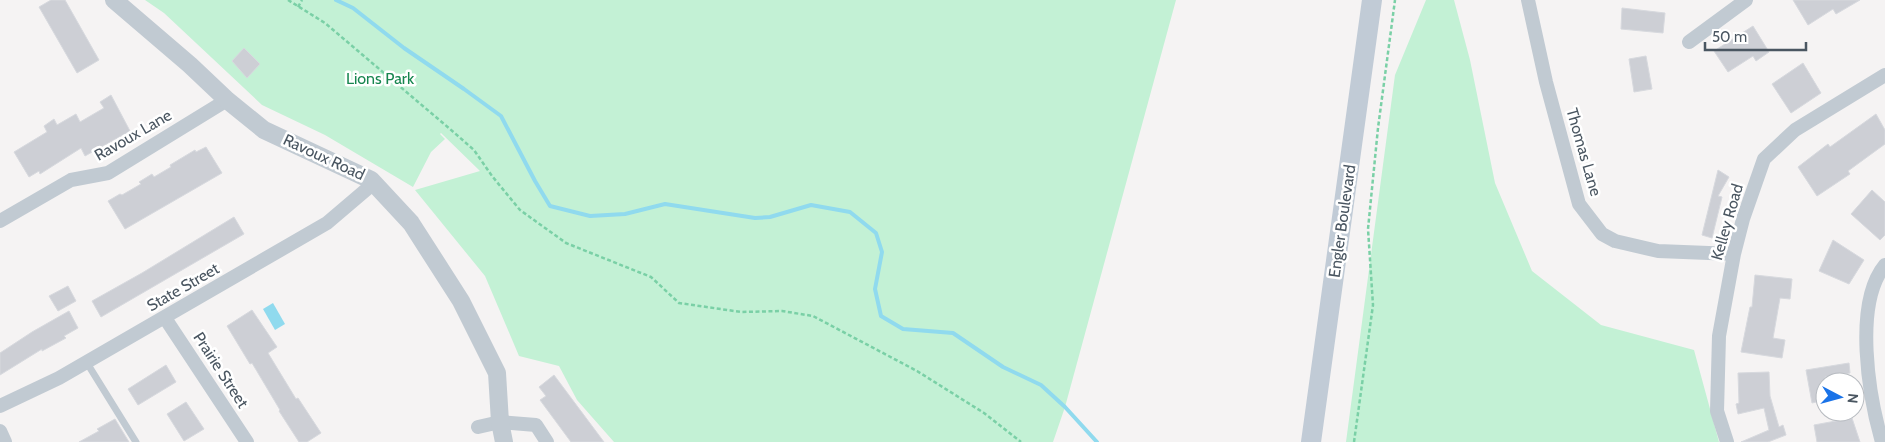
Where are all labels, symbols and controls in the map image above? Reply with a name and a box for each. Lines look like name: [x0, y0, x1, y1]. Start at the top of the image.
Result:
scale bar: [1705, 20, 1806, 52]
text: 50 m: [1712, 28, 1747, 46]
park label: Lions Park: [346, 69, 415, 88]
street label: Ravoux Lane: [91, 105, 175, 165]
street label: Thomas Lane: [1562, 106, 1606, 198]
street label: Ravoux Road: [280, 130, 368, 184]
street label: Engler Boulevard: [1325, 163, 1359, 279]
street label: Kelley Road: [1707, 182, 1747, 262]
street label: State Street: [143, 258, 223, 315]
street label: Prairie Street: [190, 329, 253, 412]
north arrow: [1815, 372, 1865, 422]
text: N: [1843, 392, 1862, 404]

